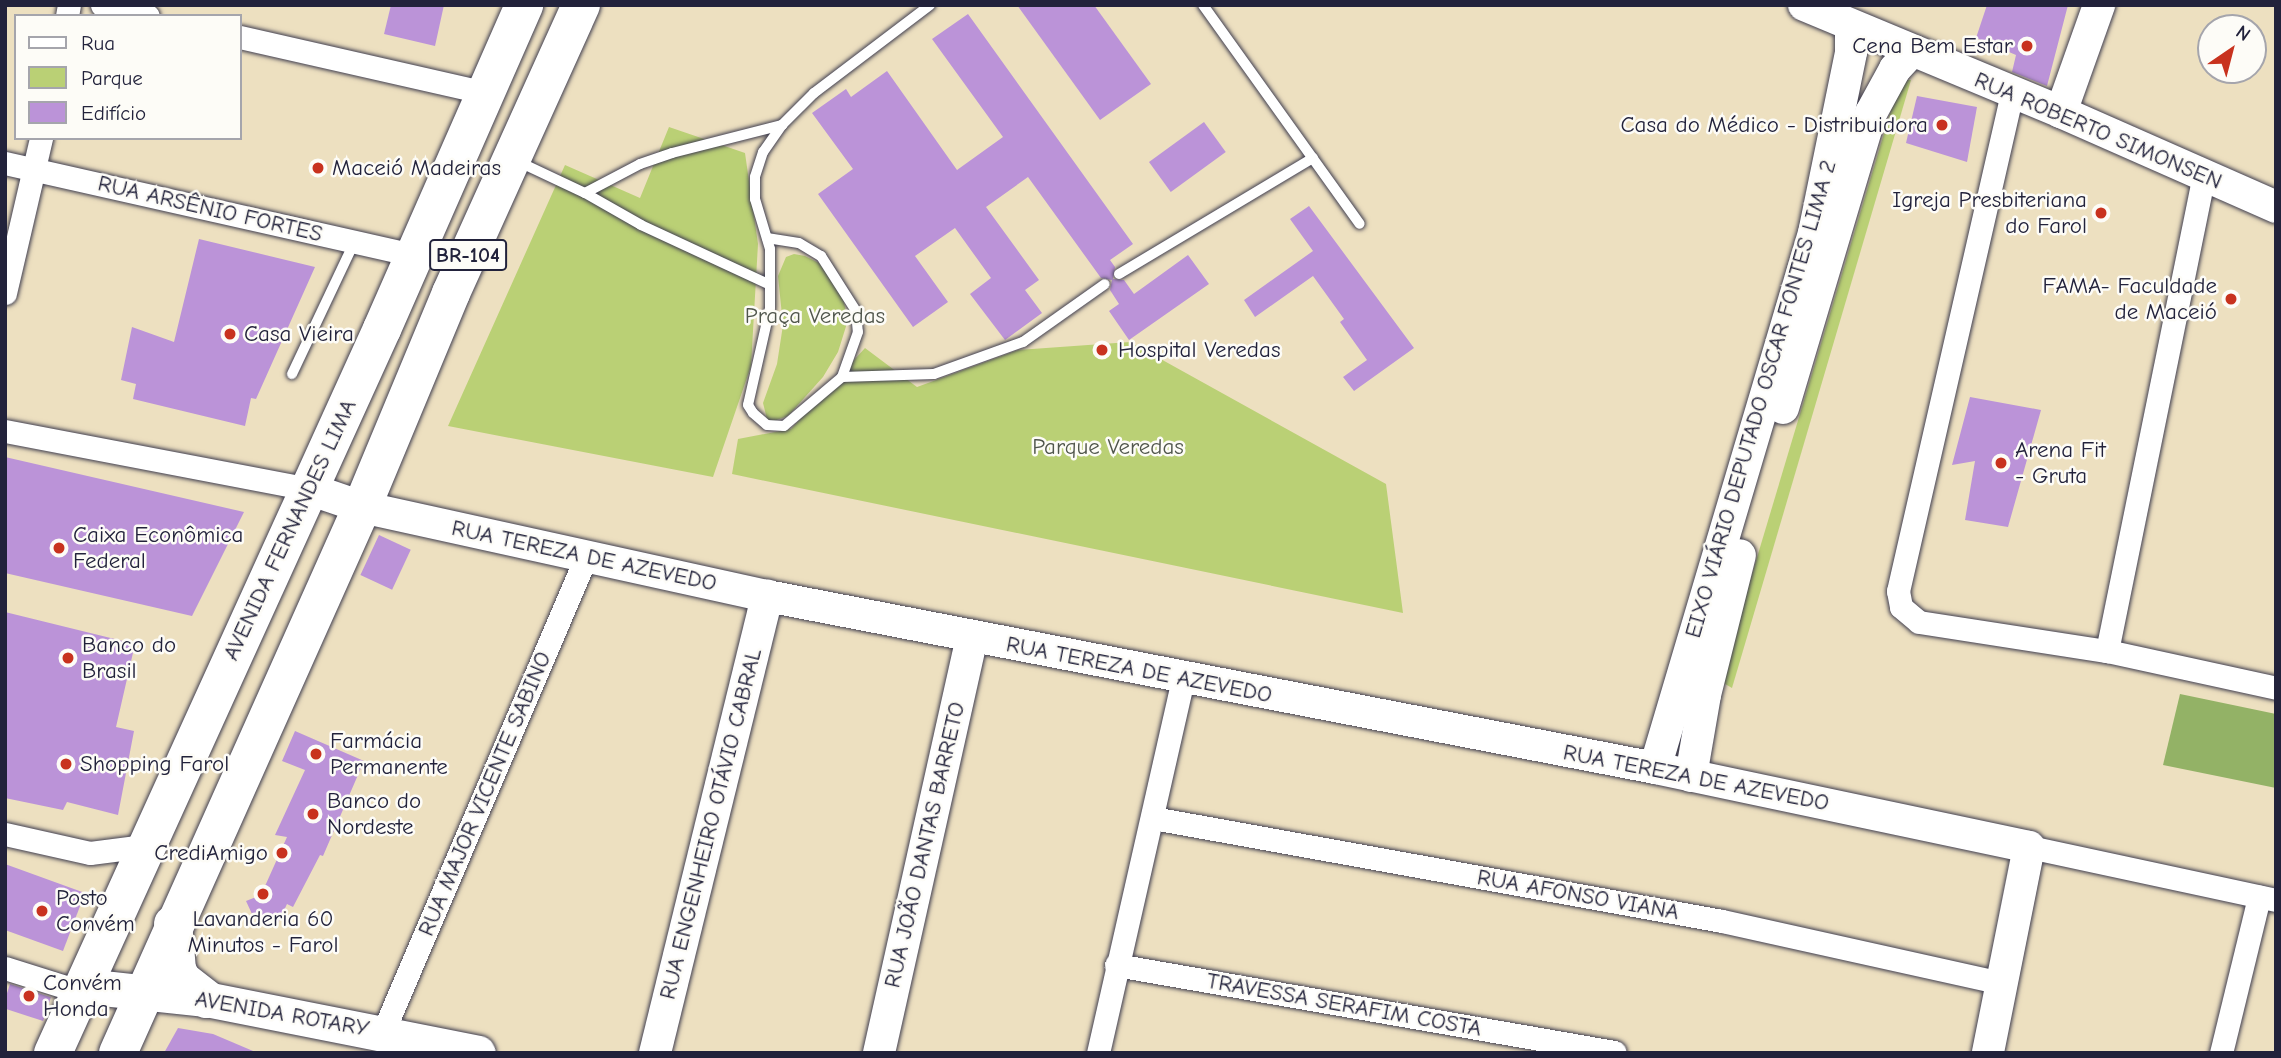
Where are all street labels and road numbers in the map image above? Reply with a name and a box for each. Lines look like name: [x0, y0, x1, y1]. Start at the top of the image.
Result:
street label: RUA ROBERTO SIMONSEN: [1970, 66, 2226, 196]
street label: EIXO VIÁRIO DEPUTADO OSCAR FONTES LIMA 2: [1679, 157, 1843, 641]
street label: RUA ARSÊNIO FORTES: [95, 170, 325, 248]
road number: BR-104: [428, 238, 508, 272]
street label: AVENIDA FERNANDES LIMA: [217, 395, 363, 665]
street label: RUA TEREZA DE AZEVEDO: [449, 514, 719, 598]
street label: RUA TEREZA DE AZEVEDO: [1004, 631, 1274, 709]
street label: RUA ENGENHEIRO OTÁVIO CABRAL: [654, 646, 768, 1002]
street label: RUA MAJOR VICENTE SABINO: [412, 648, 558, 940]
street label: RUA JOÃO DANTAS BARRETO: [879, 699, 971, 991]
street label: RUA TEREZA DE AZEVEDO: [1561, 739, 1831, 817]
street label: RUA AFONSO VIANA: [1475, 864, 1681, 926]
street label: TRAVESSA SERAFIM COSTA: [1204, 967, 1484, 1043]
street label: AVENIDA ROTARY: [193, 985, 371, 1043]

